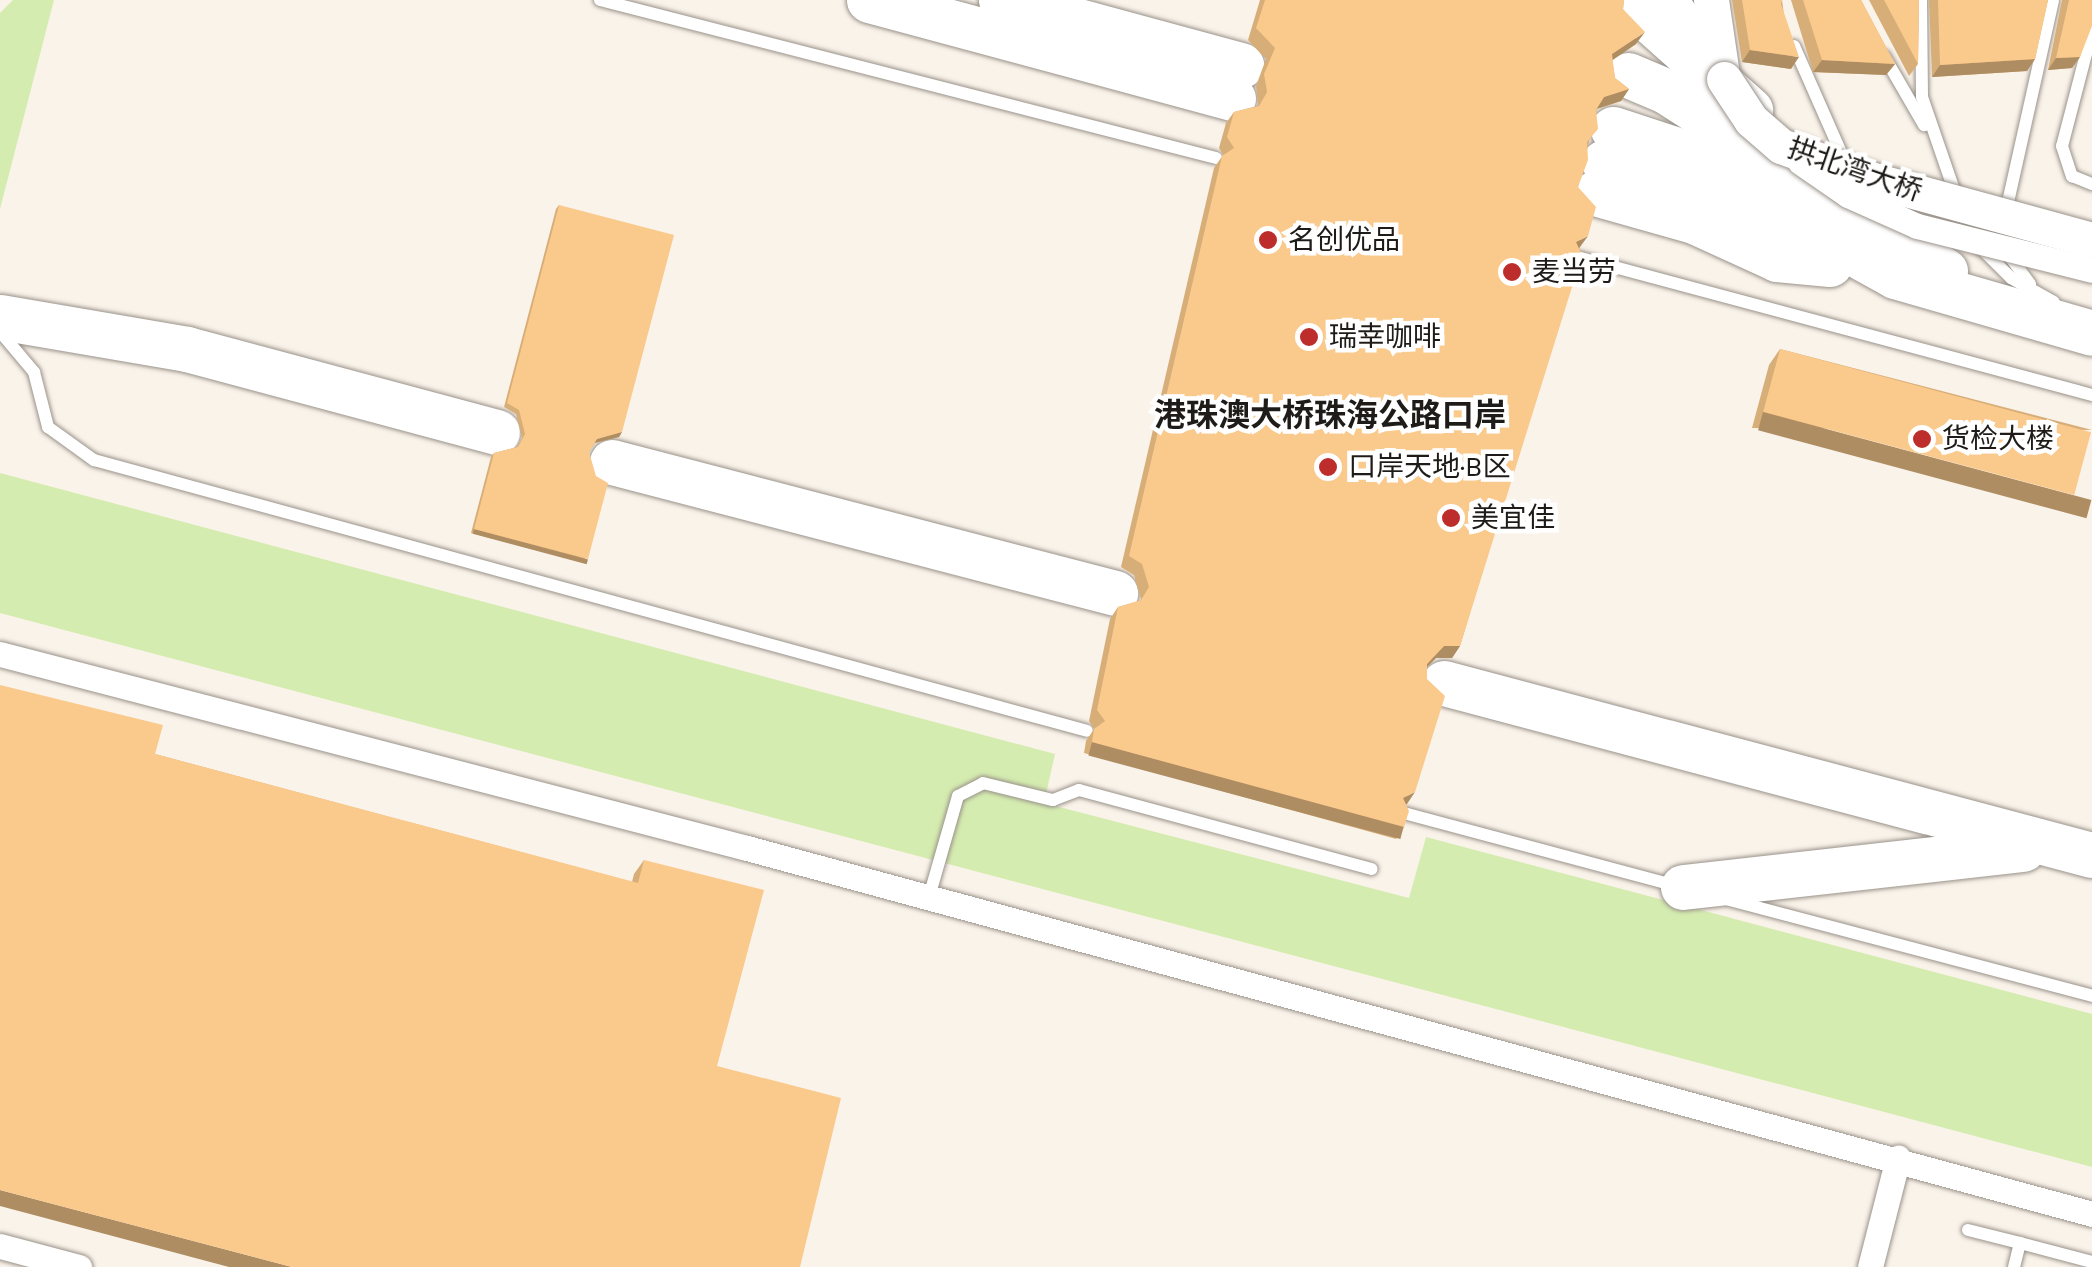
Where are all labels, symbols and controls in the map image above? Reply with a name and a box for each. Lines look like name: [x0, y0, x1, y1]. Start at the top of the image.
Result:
street label: 拱北湾大桥: [1783, 131, 1927, 209]
place label: 名创优品: [1288, 223, 1400, 257]
marker: 名创优品: [1257, 229, 1279, 251]
place label: 麦当劳: [1532, 255, 1616, 289]
marker: 麦当劳: [1501, 261, 1523, 283]
place label: 瑞幸咖啡: [1329, 320, 1441, 354]
marker: 瑞幸咖啡: [1298, 326, 1320, 348]
district label: 港珠澳大桥珠海公路口岸: [1154, 397, 1506, 435]
place label: 货检大楼: [1942, 422, 2054, 456]
marker: 货检大楼: [1911, 428, 1933, 450]
place label: 口岸天地·B区: [1348, 450, 1510, 484]
marker: 口岸天地·B区: [1317, 456, 1339, 478]
place label: 美宜佳: [1471, 501, 1555, 535]
marker: 美宜佳: [1440, 507, 1462, 529]

